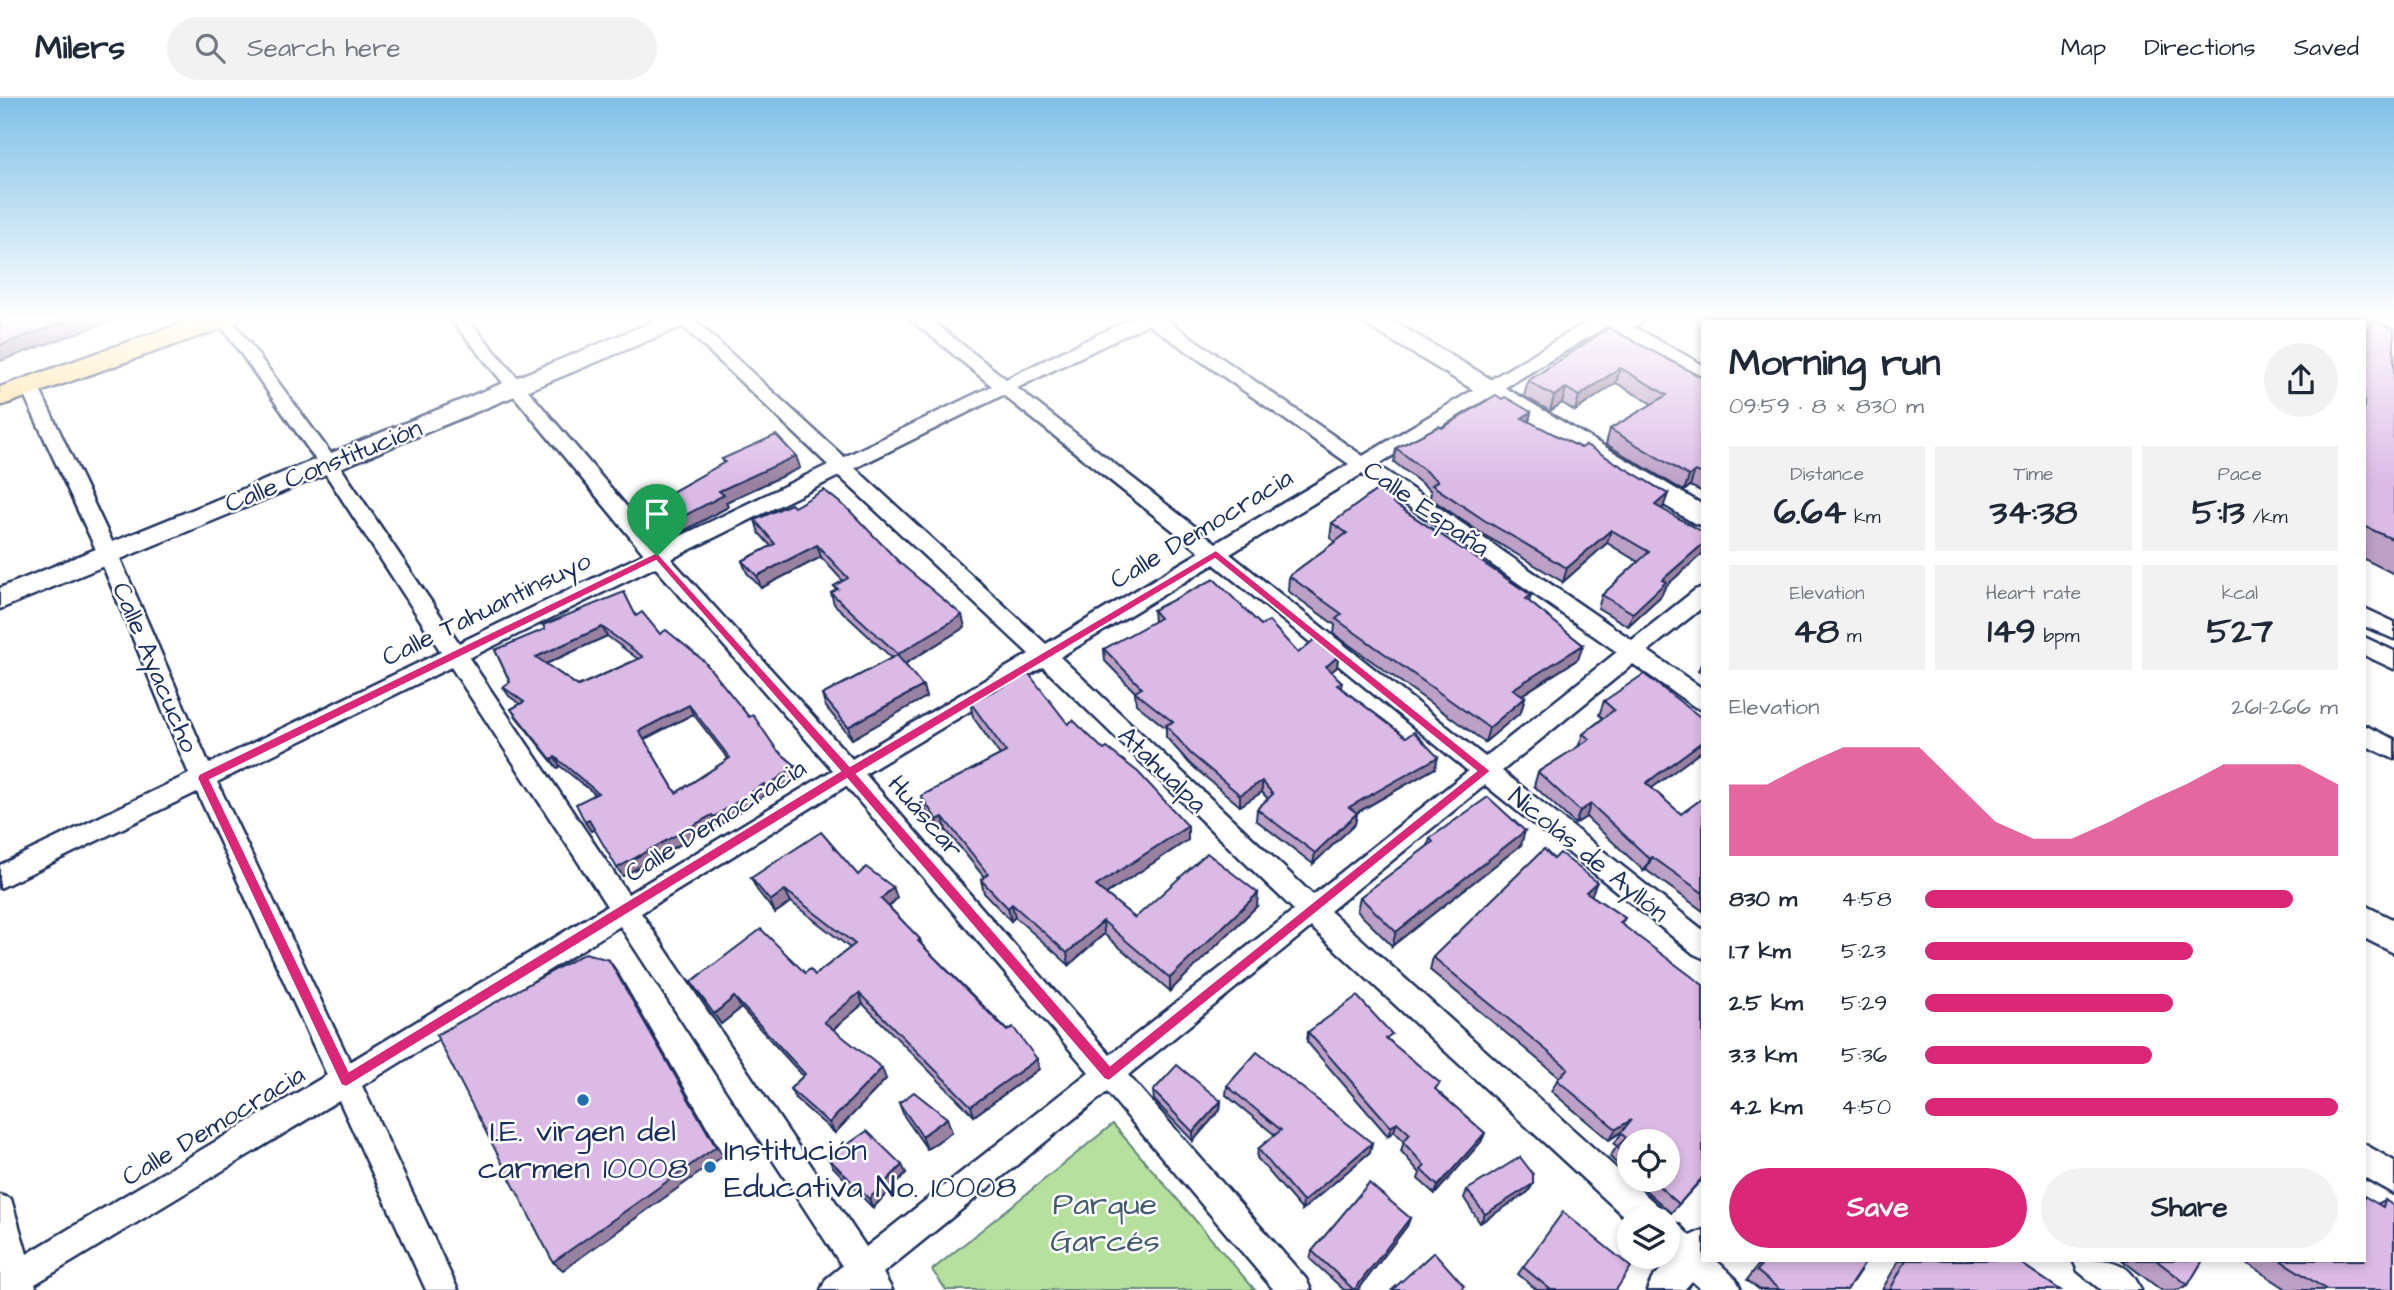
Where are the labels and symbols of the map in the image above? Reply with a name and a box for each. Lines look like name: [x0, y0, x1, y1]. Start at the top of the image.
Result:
street label: Calle Constitución: [219, 410, 427, 522]
street label: Calle España: [1356, 452, 1497, 566]
street label: Calle Democracia: [1103, 460, 1300, 598]
pin: [627, 484, 687, 556]
street label: Calle Tahuantinsuyo: [376, 542, 598, 677]
street label: Calle Ayacucho: [101, 577, 207, 759]
street label: Atahualpa: [1110, 718, 1215, 821]
street label: Calle Democracia: [618, 751, 813, 891]
street label: Huáscar: [879, 767, 971, 866]
street label: Nicolás de Ayllón: [1499, 779, 1676, 932]
street label: Calle Democracia: [115, 1057, 312, 1195]
marker: I.E. virgen del carmen 10008: [575, 1092, 591, 1108]
place label: I.E. virgen del carmen 10008: [478, 1109, 688, 1191]
place label: Institución Educativa No. 10008: [724, 1128, 1016, 1210]
marker: Institución Educativa No. 10008: [702, 1159, 718, 1175]
park label: Parque Garcés: [1050, 1182, 1160, 1264]

